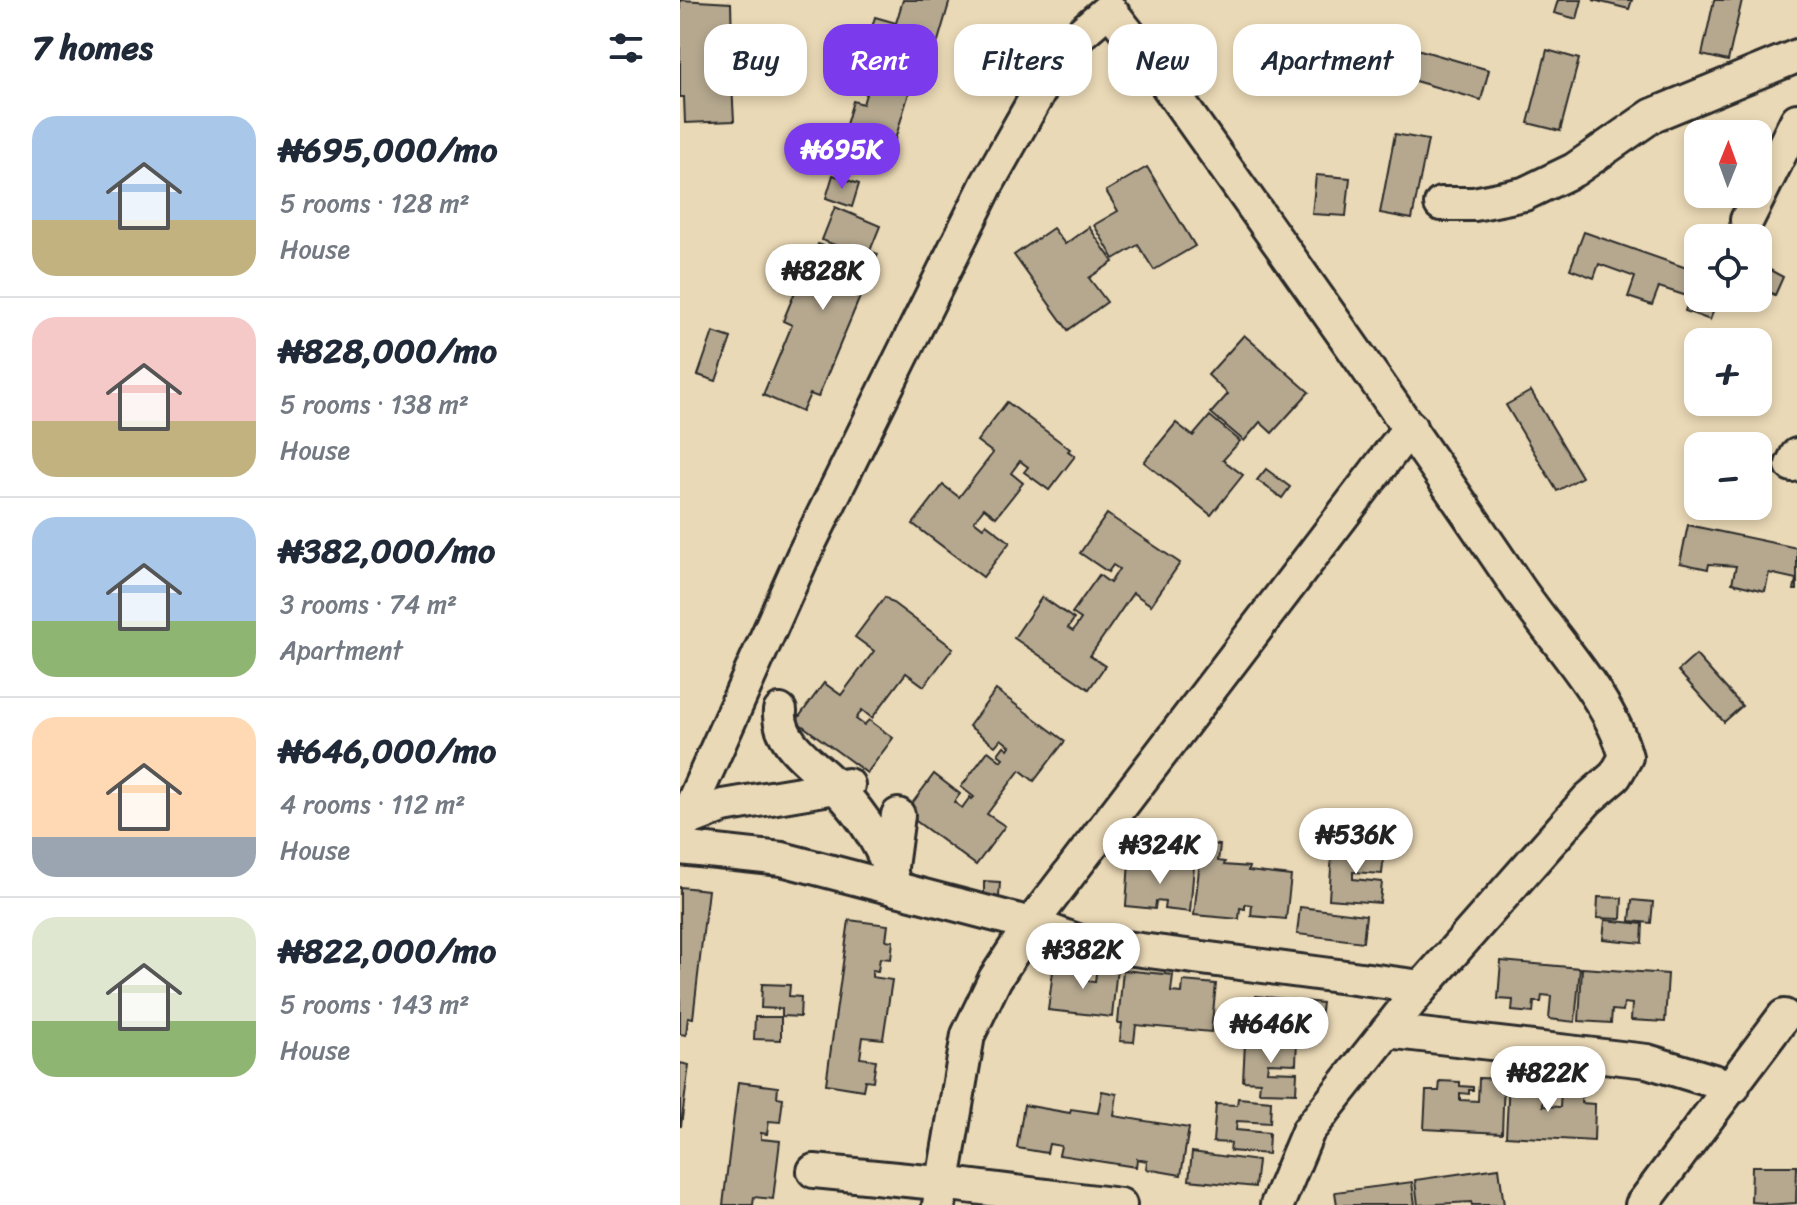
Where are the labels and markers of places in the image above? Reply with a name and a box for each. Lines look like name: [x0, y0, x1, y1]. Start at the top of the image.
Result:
pin: ₦695K: [786, 123, 898, 191]
pin: ₦828K: [767, 244, 879, 312]
pin: ₦536K: [1300, 808, 1412, 876]
pin: ₦324K: [1104, 818, 1216, 886]
pin: ₦382K: [1027, 923, 1139, 991]
pin: ₦646K: [1215, 997, 1327, 1065]
pin: ₦822K: [1492, 1046, 1604, 1114]

